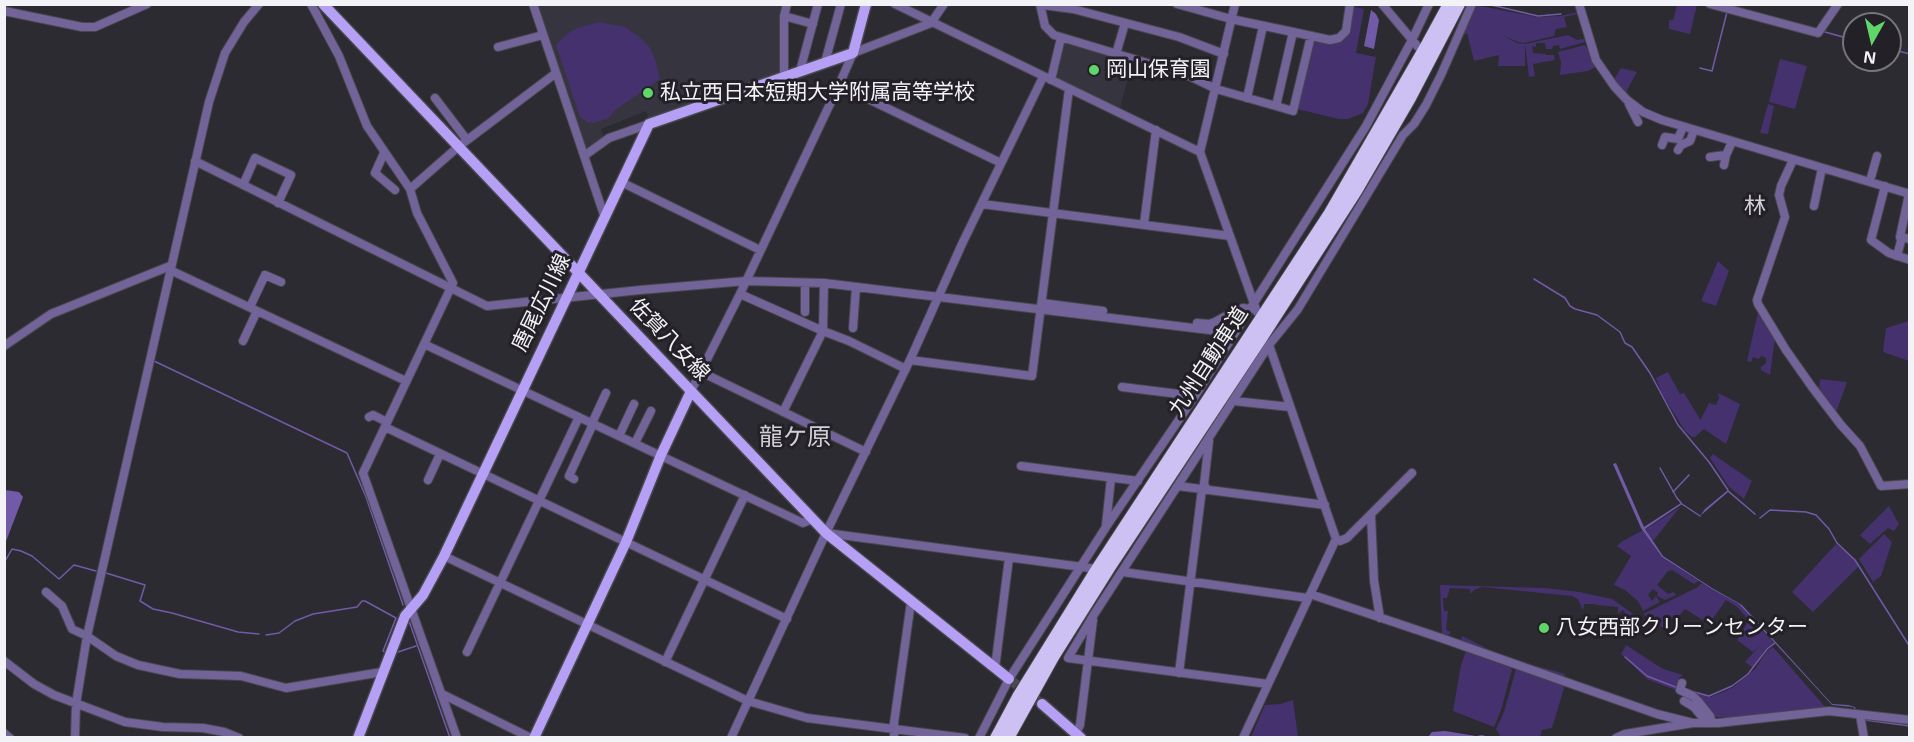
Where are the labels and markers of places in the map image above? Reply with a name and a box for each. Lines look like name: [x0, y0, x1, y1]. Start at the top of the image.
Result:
place label: 岡山保育園: [1106, 57, 1211, 83]
marker: 岡山保育園: [1087, 63, 1101, 77]
place label: 私立西日本短期大学附属高等学校: [660, 80, 975, 106]
marker: 私立西日本短期大学附属高等学校: [641, 86, 655, 100]
place label: 八女西部クリーンセンター: [1556, 615, 1808, 641]
marker: 八女西部クリーンセンター: [1537, 621, 1551, 635]

